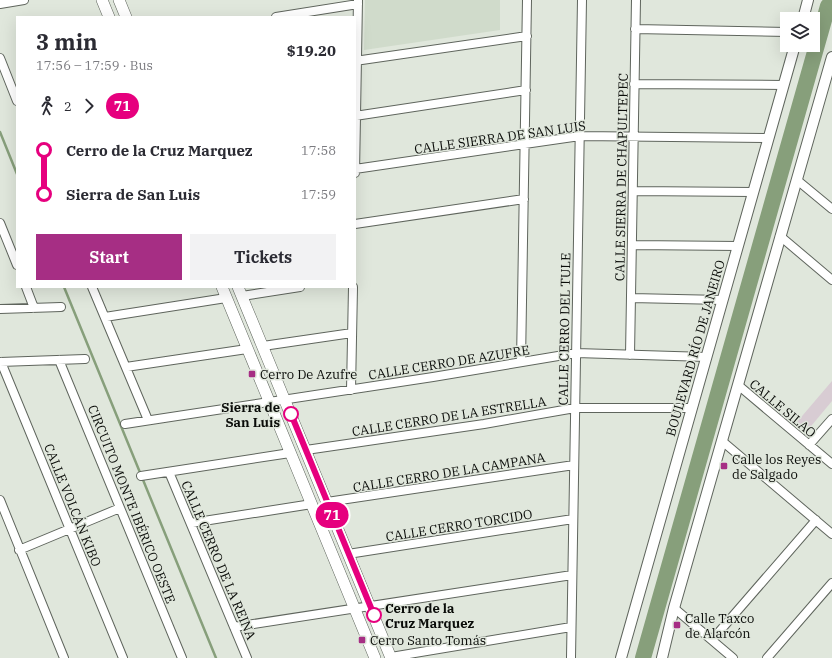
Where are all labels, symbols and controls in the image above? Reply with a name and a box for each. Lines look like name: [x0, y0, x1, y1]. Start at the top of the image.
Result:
map controls: [780, 12, 820, 52]
button: layers: [780, 12, 820, 52]
text: 3 min: [36, 27, 98, 56]
text: $19.20: [287, 41, 336, 60]
text: 17:56 – 17:59 · Bus: [36, 57, 153, 74]
street label: CALLE SIERRA DE CHAPULTEPEC: [611, 73, 632, 281]
icon: walk: [36, 95, 58, 117]
icon: forward: [78, 95, 100, 117]
text: 71: [114, 97, 131, 115]
text: 2: [64, 98, 72, 115]
street label: CALLE SIERRA DE SAN LUIS: [413, 117, 587, 158]
text: Cerro de la Cruz Marquez: [66, 141, 253, 160]
text: 17:58: [301, 142, 336, 159]
text: Sierra de San Luis: [66, 185, 200, 204]
text: 17:59: [301, 186, 336, 203]
button: Start: [36, 234, 182, 280]
button: Tickets: [190, 234, 336, 280]
street label: CALLE CERRO DEL TULE: [555, 253, 574, 406]
street label: BOULEVARD RÍO DE JANEIRO: [662, 258, 729, 438]
street label: CALLE CERRO DE AZUFRE: [367, 341, 531, 384]
place label: Cerro De Azufre: [260, 366, 357, 383]
marker: Cerro De Azufre: [247, 369, 257, 379]
street label: CALLE SILAO: [746, 376, 819, 441]
street label: CALLE CERRO DE LA ESTRELLA: [351, 393, 548, 440]
place label: Sierra de San Luis: [221, 399, 280, 431]
street label: CIRCUITO MONTE IBÉRICO OESTE: [84, 402, 179, 606]
marker: Sierra de San Luis: [283, 406, 299, 422]
street label: CALLE VOLCÁN KIBO: [40, 441, 105, 569]
street label: CALLE CERRO DE LA CAMPANA: [352, 449, 547, 496]
place label: Calle los Reyes de Salgado: [732, 451, 821, 483]
marker: Calle los Reyes de Salgado: [719, 461, 729, 471]
street label: CALLE CERRO DE LA REINA: [177, 478, 260, 642]
line badge: 71: [314, 502, 350, 528]
text: 71: [324, 506, 340, 524]
street label: CALLE CERRO TORCIDO: [385, 506, 534, 545]
place label: Cerro de la Cruz Marquez: [385, 600, 474, 632]
marker: Cerro de la Cruz Marquez: [366, 607, 382, 623]
place label: Calle Taxco de Alarcón: [685, 610, 754, 642]
marker: Calle Taxco de Alarcón: [672, 620, 682, 630]
place label: Cerro Santo Tomás: [370, 632, 486, 649]
marker: Cerro Santo Tomás: [357, 635, 367, 645]

